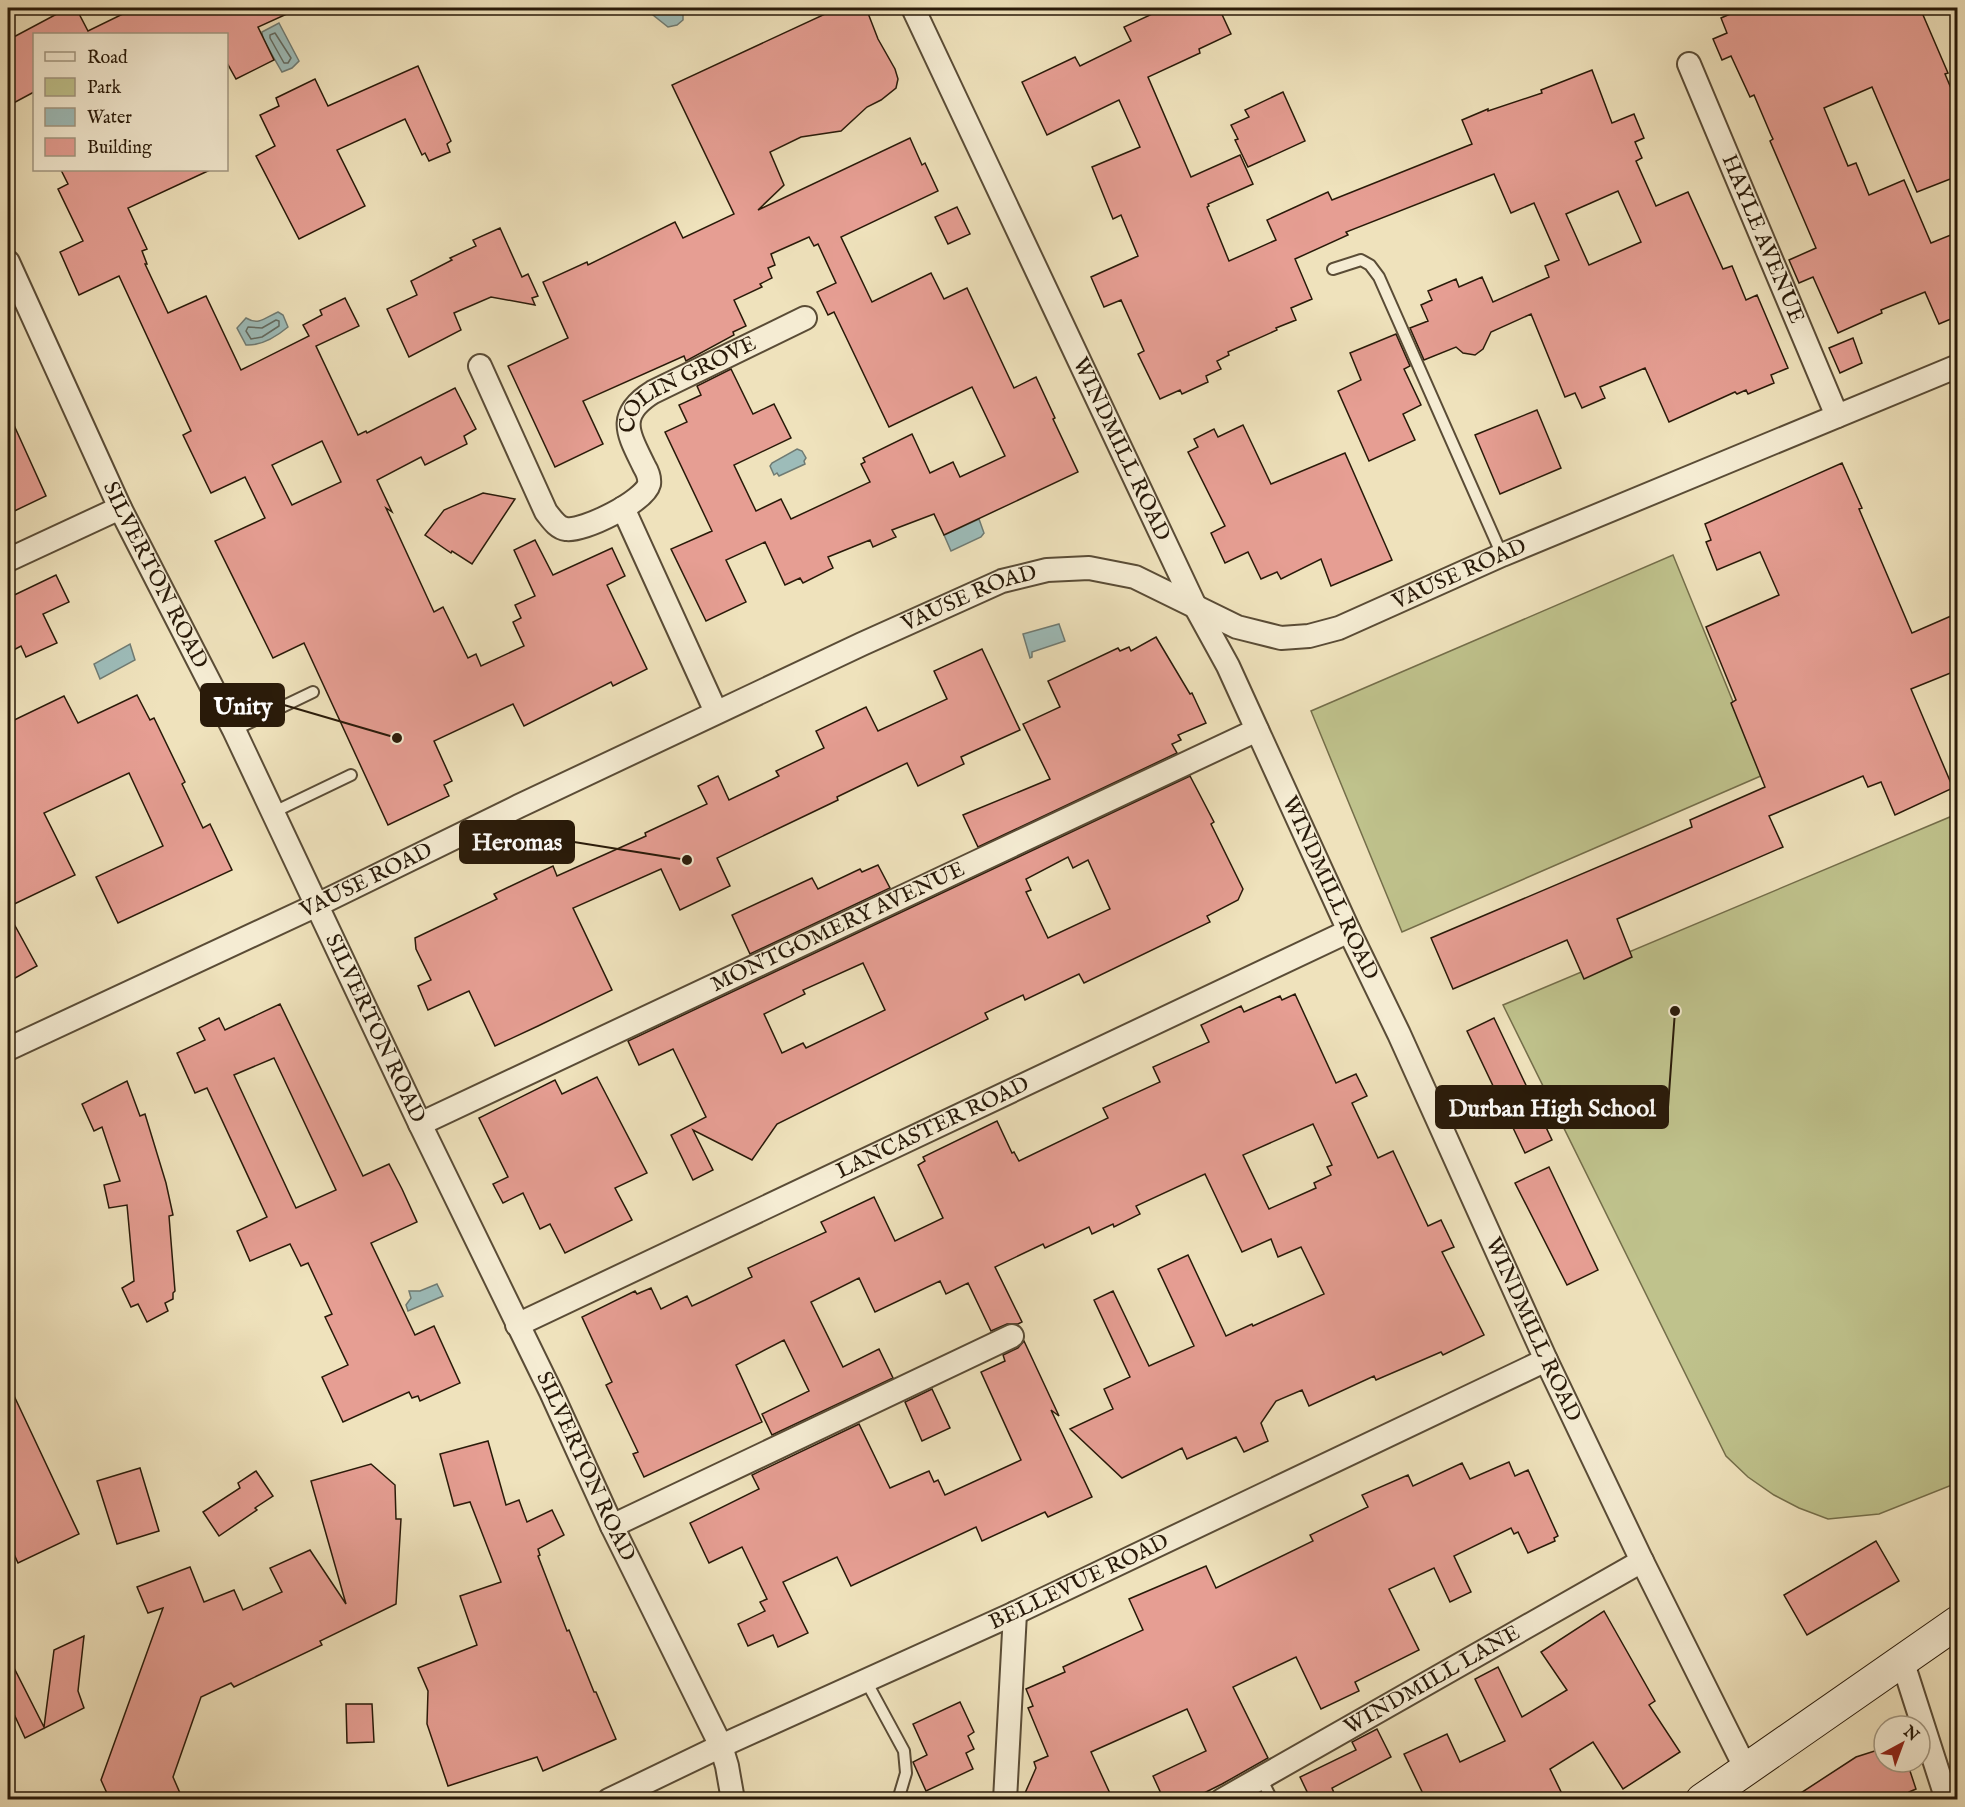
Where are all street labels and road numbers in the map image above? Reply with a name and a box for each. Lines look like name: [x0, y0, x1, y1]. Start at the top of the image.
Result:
street label: HAYLE AVENUE: [1715, 150, 1811, 328]
street label: COLIN GROVE: [614, 330, 761, 433]
street label: WINDMILL ROAD: [1066, 353, 1176, 546]
street label: SILVERTON ROAD: [96, 477, 214, 673]
street label: VAUSE ROAD: [1387, 532, 1531, 617]
street label: VAUSE ROAD: [896, 559, 1040, 639]
street label: WINDMILL ROAD: [1275, 792, 1385, 985]
street label: VAUSE ROAD: [295, 837, 437, 925]
street label: MONTGOMERY AVENUE: [706, 855, 970, 999]
street label: SILVERTON ROAD: [318, 929, 432, 1128]
street label: LANCASTER ROAD: [832, 1070, 1034, 1186]
street label: WINDMILL ROAD: [1479, 1233, 1587, 1426]
street label: SILVERTON ROAD: [529, 1367, 641, 1566]
street label: BELLEVUE ROAD: [985, 1528, 1174, 1637]
street label: WINDMILL LANE: [1339, 1619, 1525, 1741]

